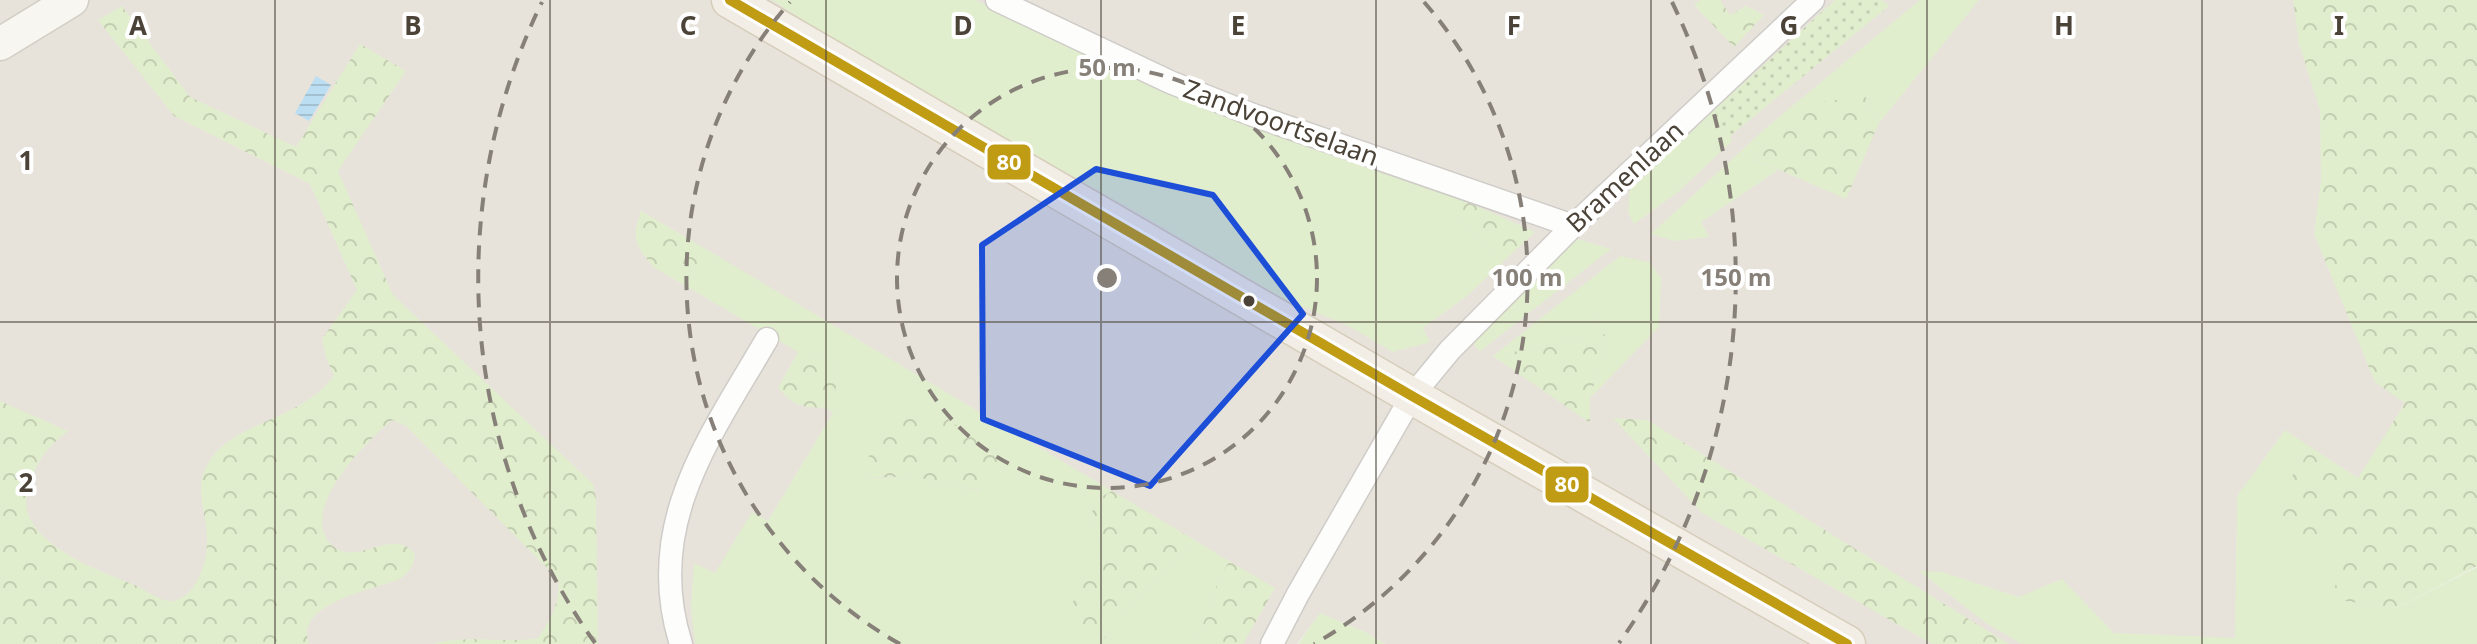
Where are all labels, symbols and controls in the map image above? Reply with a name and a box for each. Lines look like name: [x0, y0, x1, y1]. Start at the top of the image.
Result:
text: A: [129, 7, 147, 43]
text: B: [404, 7, 422, 43]
text: C: [680, 7, 696, 43]
text: D: [953, 7, 973, 43]
text: E: [1231, 7, 1245, 43]
text: F: [1507, 7, 1521, 43]
text: G: [1780, 7, 1798, 43]
text: H: [2054, 7, 2074, 43]
text: I: [2334, 7, 2344, 43]
text: 50 m: [1078, 50, 1136, 83]
street label: Zandvoortselaan: [1179, 70, 1384, 174]
street label: Bramenlaan: [1558, 112, 1691, 240]
text: 1: [19, 142, 33, 178]
line badge: 80: [986, 143, 1032, 181]
text: 80: [996, 146, 1022, 176]
text: 100 m: [1492, 260, 1562, 293]
text: 150 m: [1701, 260, 1771, 293]
centre of rings: [1093, 264, 1121, 292]
unlabelled marker: [1241, 293, 1257, 309]
text: 2: [19, 464, 34, 500]
line badge: 80: [1544, 465, 1590, 504]
text: 80: [1554, 468, 1580, 498]

